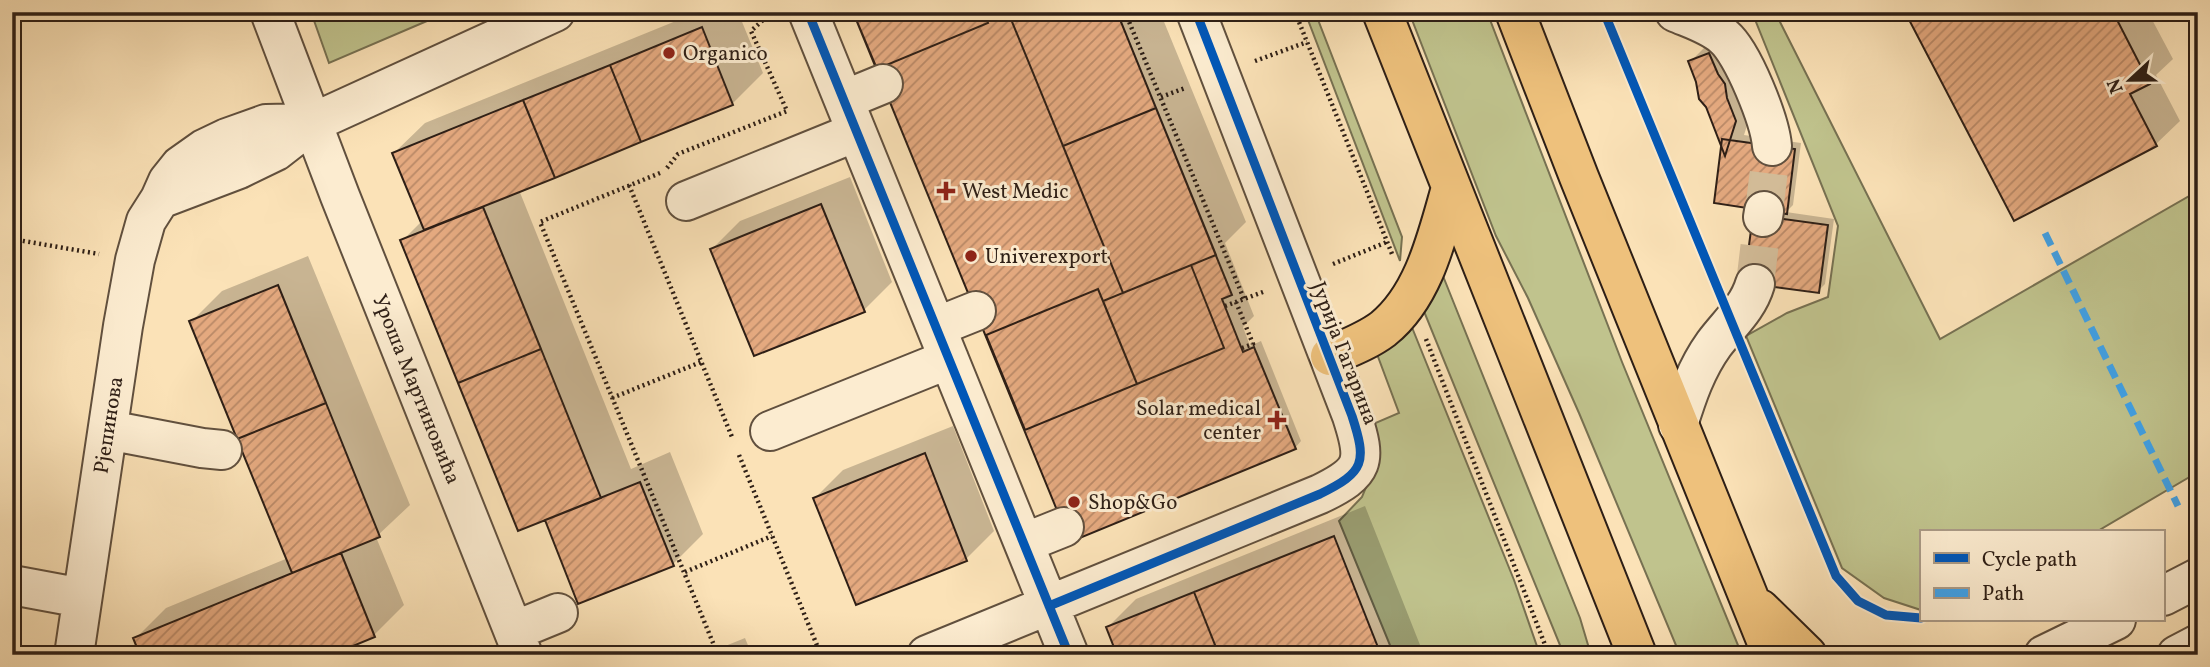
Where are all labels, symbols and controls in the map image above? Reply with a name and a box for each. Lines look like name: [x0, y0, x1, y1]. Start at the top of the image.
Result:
place label: Organico: [683, 40, 768, 69]
marker: Organico: [661, 45, 677, 61]
north arrow: [2094, 46, 2164, 116]
text: N: [2101, 74, 2131, 97]
place label: West Medic: [962, 178, 1069, 207]
marker: West Medic: [936, 181, 956, 201]
place label: Univerexport: [985, 243, 1108, 272]
marker: Univerexport: [963, 248, 979, 264]
street label: Јурија Гагарина: [1303, 278, 1384, 430]
street label: Уроша Мартиновића: [364, 290, 467, 489]
street label: Рјепинова: [87, 374, 131, 476]
place label: Solar medical center: [1136, 395, 1261, 448]
marker: Solar medical center: [1267, 410, 1287, 430]
place label: Shop&Go: [1088, 489, 1177, 518]
marker: Shop&Go: [1066, 494, 1082, 510]
legend: [1920, 530, 2164, 622]
text: Cycle path: [1982, 546, 2077, 575]
text: Path: [1982, 580, 2024, 609]

